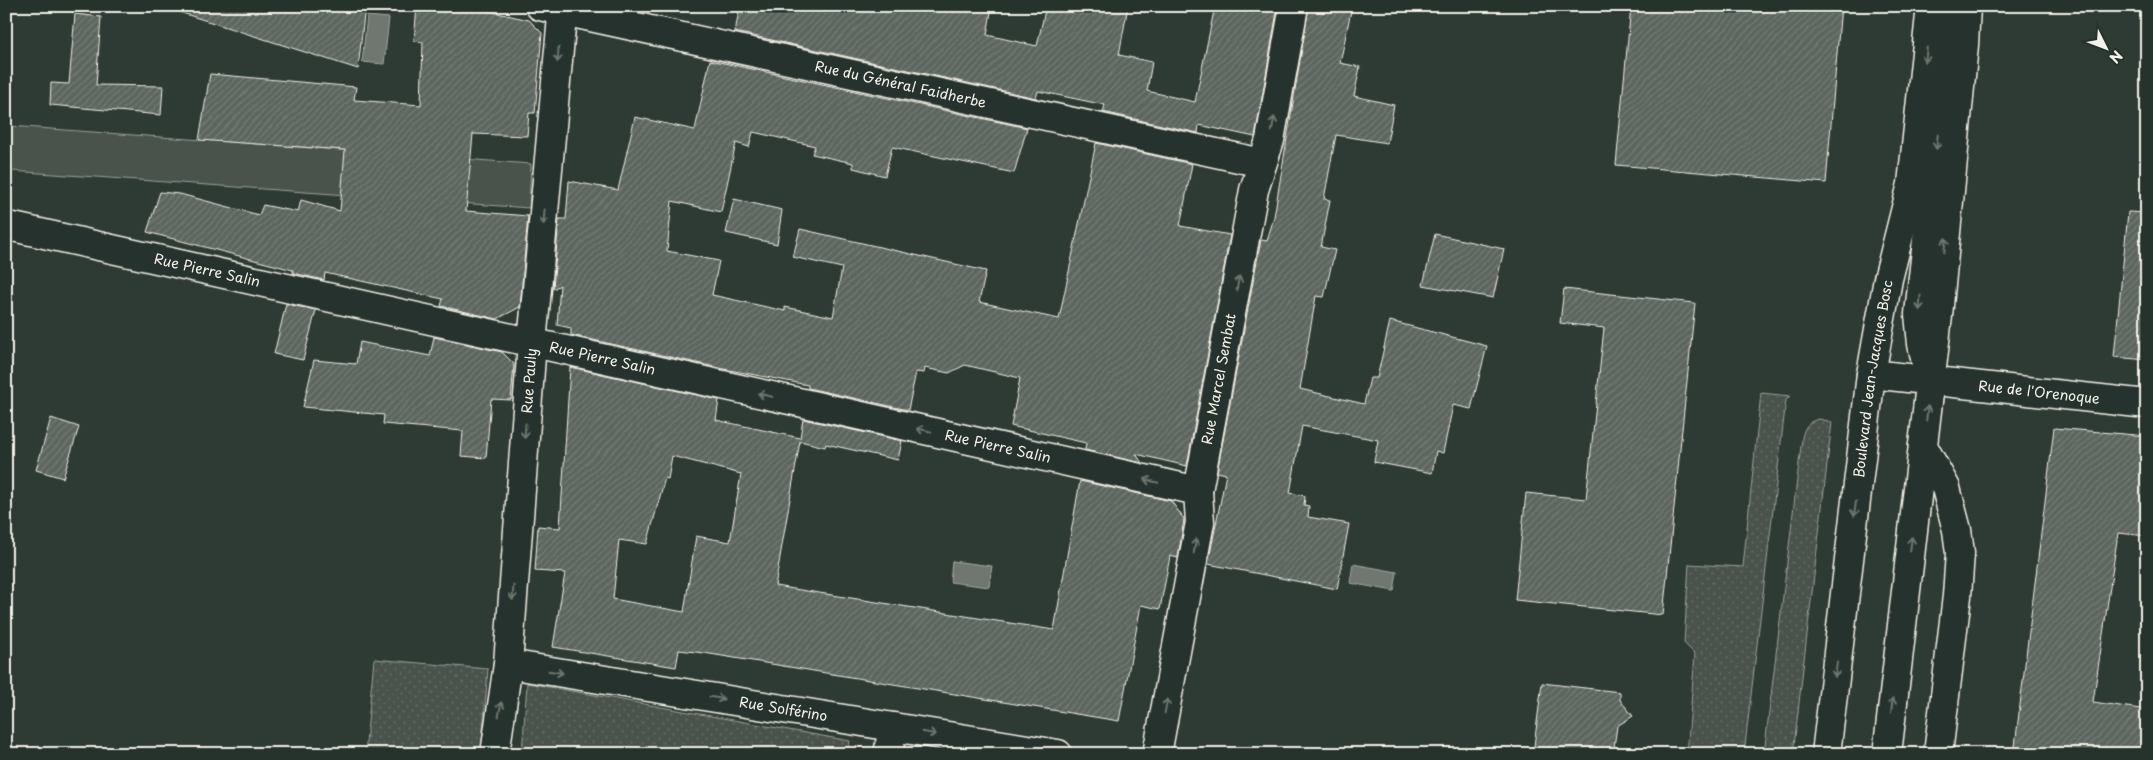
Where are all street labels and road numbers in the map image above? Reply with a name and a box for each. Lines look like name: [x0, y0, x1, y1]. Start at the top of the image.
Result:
street label: Rue du Général Faidherbe: [813, 55, 989, 113]
street label: Rue Pierre Salin: [152, 248, 262, 292]
street label: Boulevard Jean-Jacques Bosc: [1848, 278, 1898, 479]
street label: Rue Marcel Sembat: [1196, 311, 1241, 446]
street label: Rue Pierre Salin: [548, 336, 658, 380]
street label: Rue Pauly: [516, 347, 542, 414]
street label: Rue de l'Orenoque: [1977, 375, 2101, 409]
street label: Rue Pierre Salin: [943, 424, 1053, 468]
street label: Rue Solférino: [738, 691, 829, 726]

